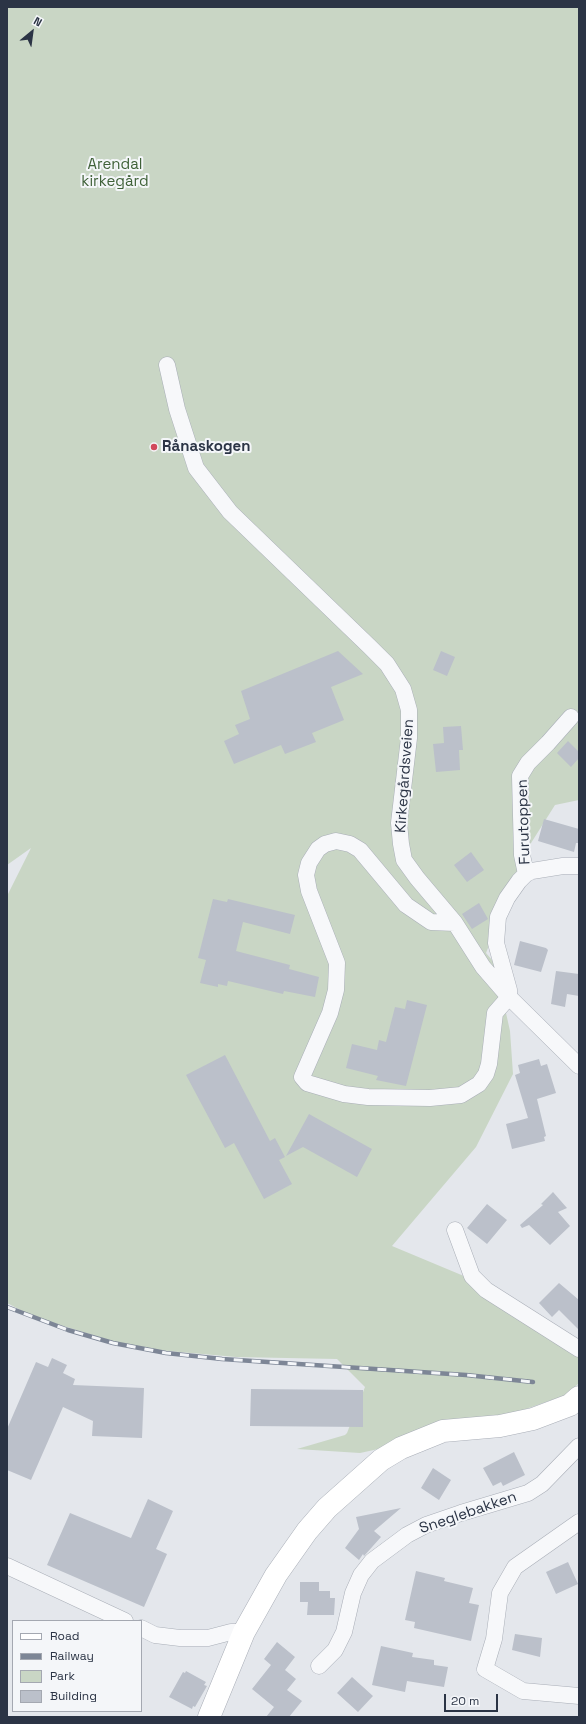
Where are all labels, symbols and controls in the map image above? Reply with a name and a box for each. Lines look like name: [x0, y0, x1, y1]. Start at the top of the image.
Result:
north arrow: [12, 12, 52, 52]
text: N: [31, 14, 44, 29]
park label: Arendal kirkegård: [81, 156, 149, 191]
place label: Rånaskogen: [162, 438, 251, 456]
marker: Rånaskogen: [149, 442, 159, 452]
street label: Kirkegårdsveien: [392, 718, 418, 834]
street label: Furutoppen: [514, 779, 534, 865]
street label: Sneglebakken: [417, 1488, 519, 1538]
legend: [12, 1620, 142, 1712]
text: Road: [50, 1628, 79, 1644]
text: Railway: [50, 1648, 94, 1664]
text: Park: [50, 1668, 75, 1684]
scale bar: [446, 1686, 500, 1712]
text: Building: [50, 1688, 97, 1704]
text: 20 m: [451, 1693, 479, 1709]

